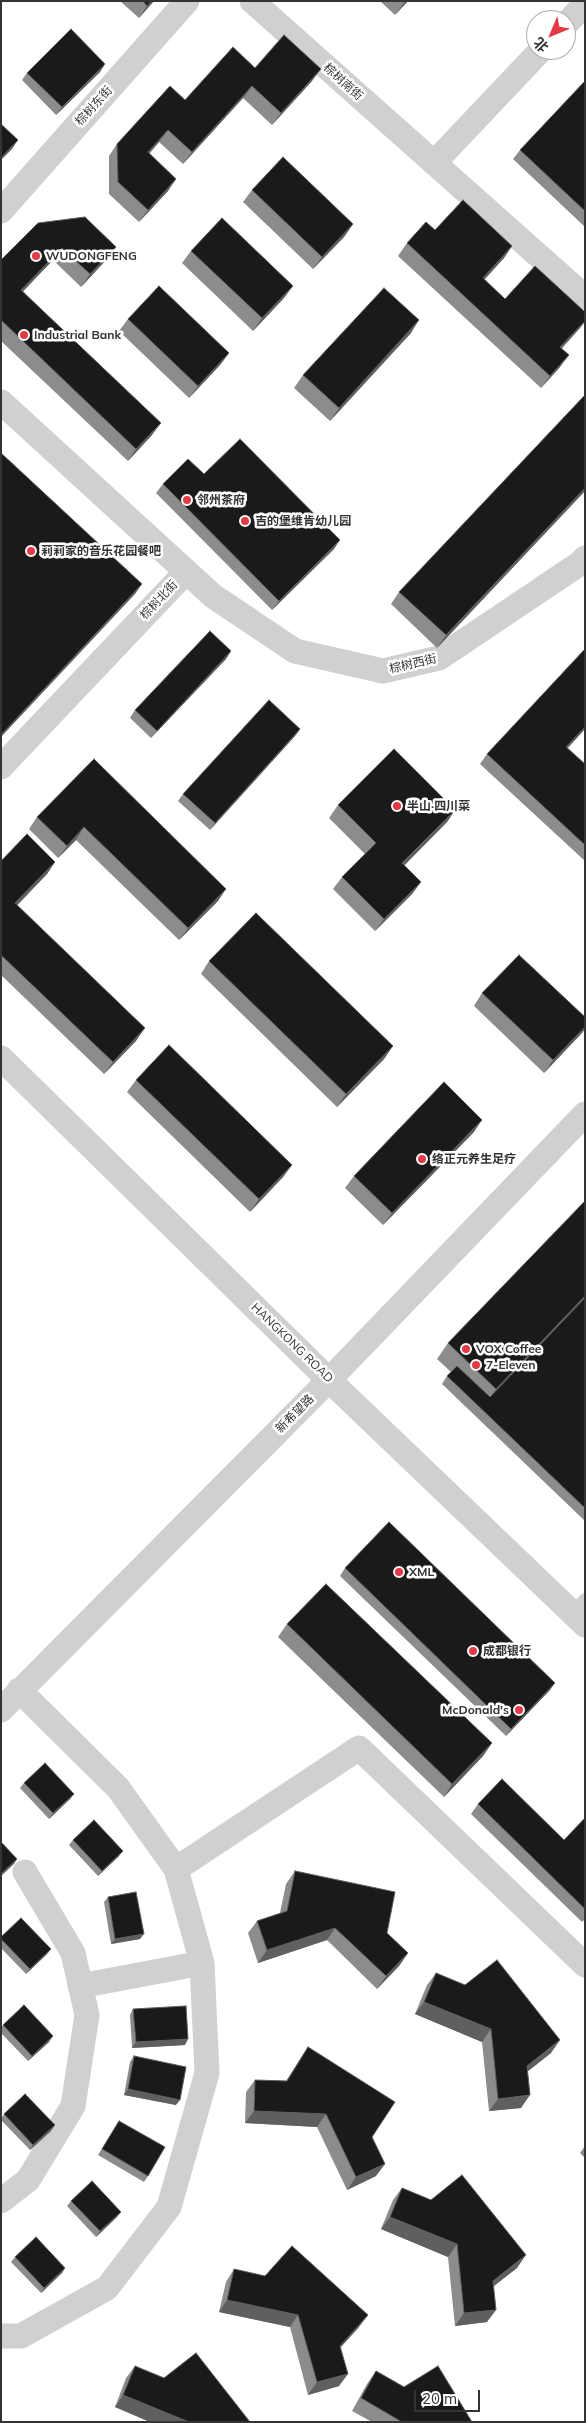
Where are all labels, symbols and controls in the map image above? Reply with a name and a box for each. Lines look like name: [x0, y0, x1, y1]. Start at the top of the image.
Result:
north arrow: [526, 10, 576, 60]
text: 北: [530, 34, 552, 56]
street label: 棕树南街: [320, 61, 366, 103]
street label: 棕树东街: [73, 83, 115, 129]
place label: WUDONGFENG: [46, 249, 137, 263]
marker: WUDONGFENG: [30, 250, 42, 262]
place label: Industrial Bank: [34, 328, 121, 342]
marker: Industrial Bank: [18, 329, 30, 341]
place label: 邻州茶府: [197, 493, 245, 507]
marker: 邻州茶府: [181, 494, 193, 506]
place label: 吉的堡维肯幼儿园: [255, 514, 351, 528]
marker: 吉的堡维肯幼儿园: [239, 515, 251, 527]
place label: 莉莉家的音乐花园餐吧: [41, 544, 161, 558]
marker: 莉莉家的音乐花园餐吧: [25, 545, 37, 557]
street label: 棕树北街: [137, 578, 181, 622]
street label: 棕树西街: [388, 652, 438, 676]
place label: 半山·四川菜: [407, 799, 470, 813]
marker: 半山·四川菜: [391, 800, 403, 812]
place label: 络正元养生足疗: [432, 1152, 516, 1166]
marker: 络正元养生足疗: [416, 1153, 428, 1165]
street label: HANGKONG ROAD: [248, 1300, 336, 1386]
place label: VOX Coffee: [476, 1342, 541, 1356]
marker: VOX Coffee: [460, 1343, 472, 1355]
place label: 7-Eleven: [486, 1358, 535, 1372]
marker: 7-Eleven: [470, 1359, 482, 1371]
street label: 新希望路: [273, 1392, 317, 1436]
place label: XML: [409, 1565, 434, 1579]
marker: XML: [393, 1566, 405, 1578]
place label: 成都银行: [483, 1644, 531, 1658]
marker: 成都银行: [467, 1645, 479, 1657]
place label: McDonald's: [442, 1703, 509, 1717]
marker: McDonald's: [513, 1704, 525, 1716]
scale bar: [416, 2380, 482, 2412]
text: 20 m: [422, 2389, 457, 2408]

